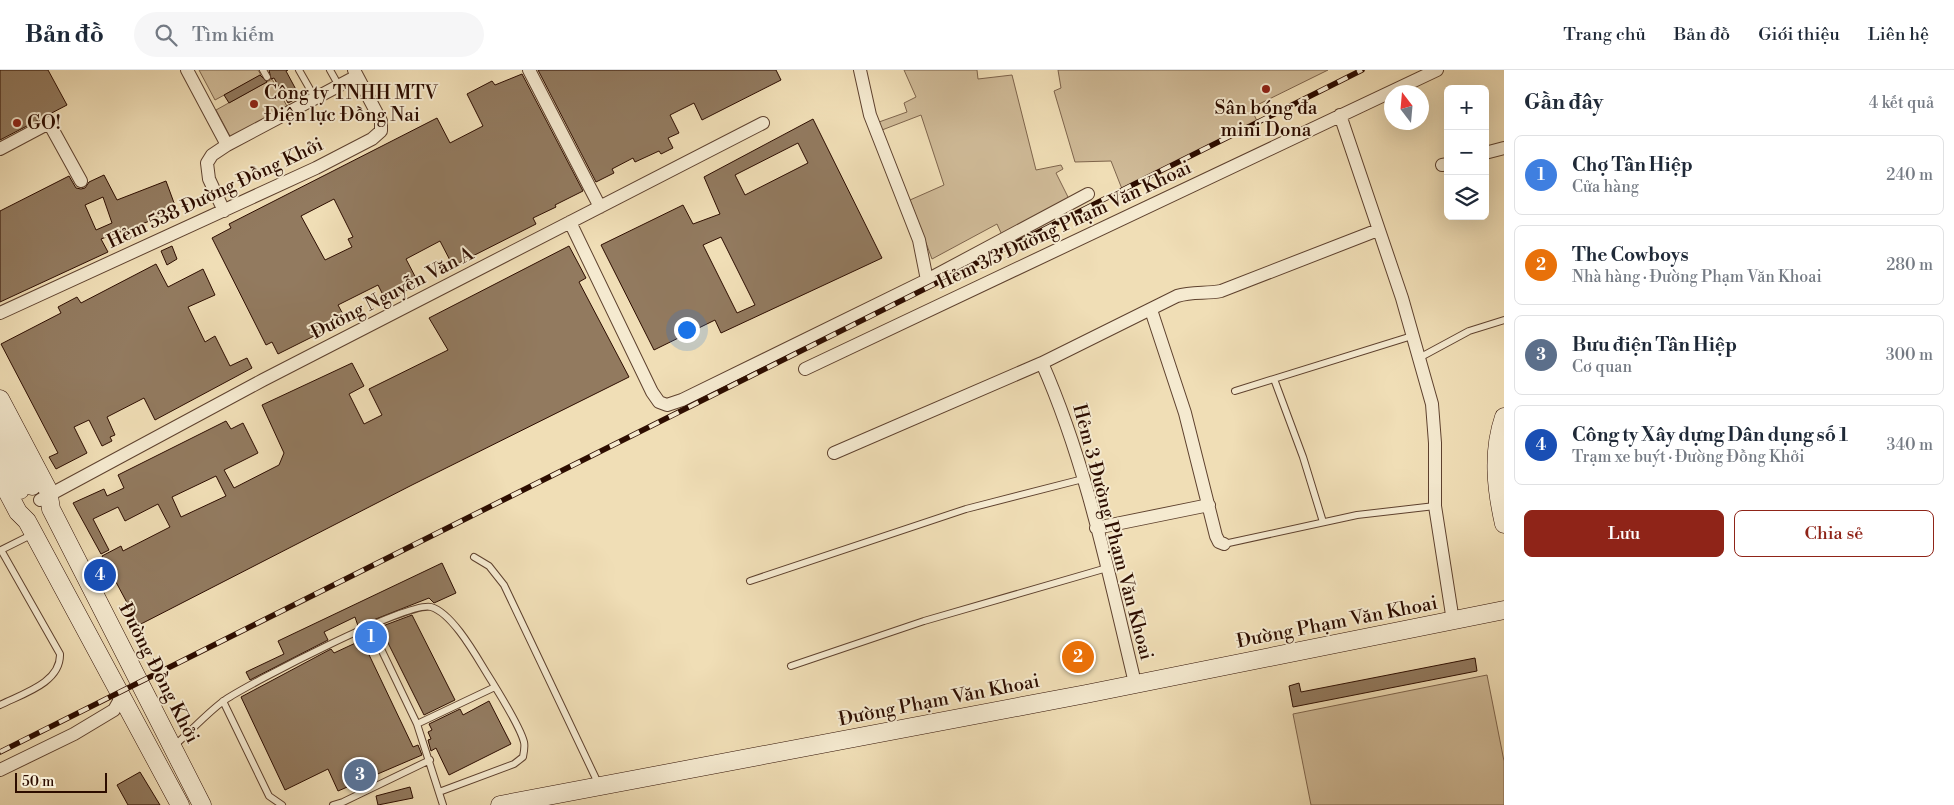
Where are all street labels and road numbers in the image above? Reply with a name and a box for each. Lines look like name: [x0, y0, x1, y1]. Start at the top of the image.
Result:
street label: Hẻm 538 Đường Đồng Khởi: [103, 132, 327, 254]
street label: Hẻm 3/3 Đường Phạm Văn Khoai: [933, 155, 1195, 295]
street label: Đường Nguyễn Văn A: [306, 241, 478, 345]
street label: Hẻm 3 Đường Phạm Văn Khoai: [1067, 401, 1159, 663]
street label: Đường Phạm Văn Khoai: [1234, 591, 1440, 653]
street label: Đường Đồng Khởi: [113, 599, 205, 747]
street label: Đường Phạm Văn Khoai: [836, 669, 1042, 731]

